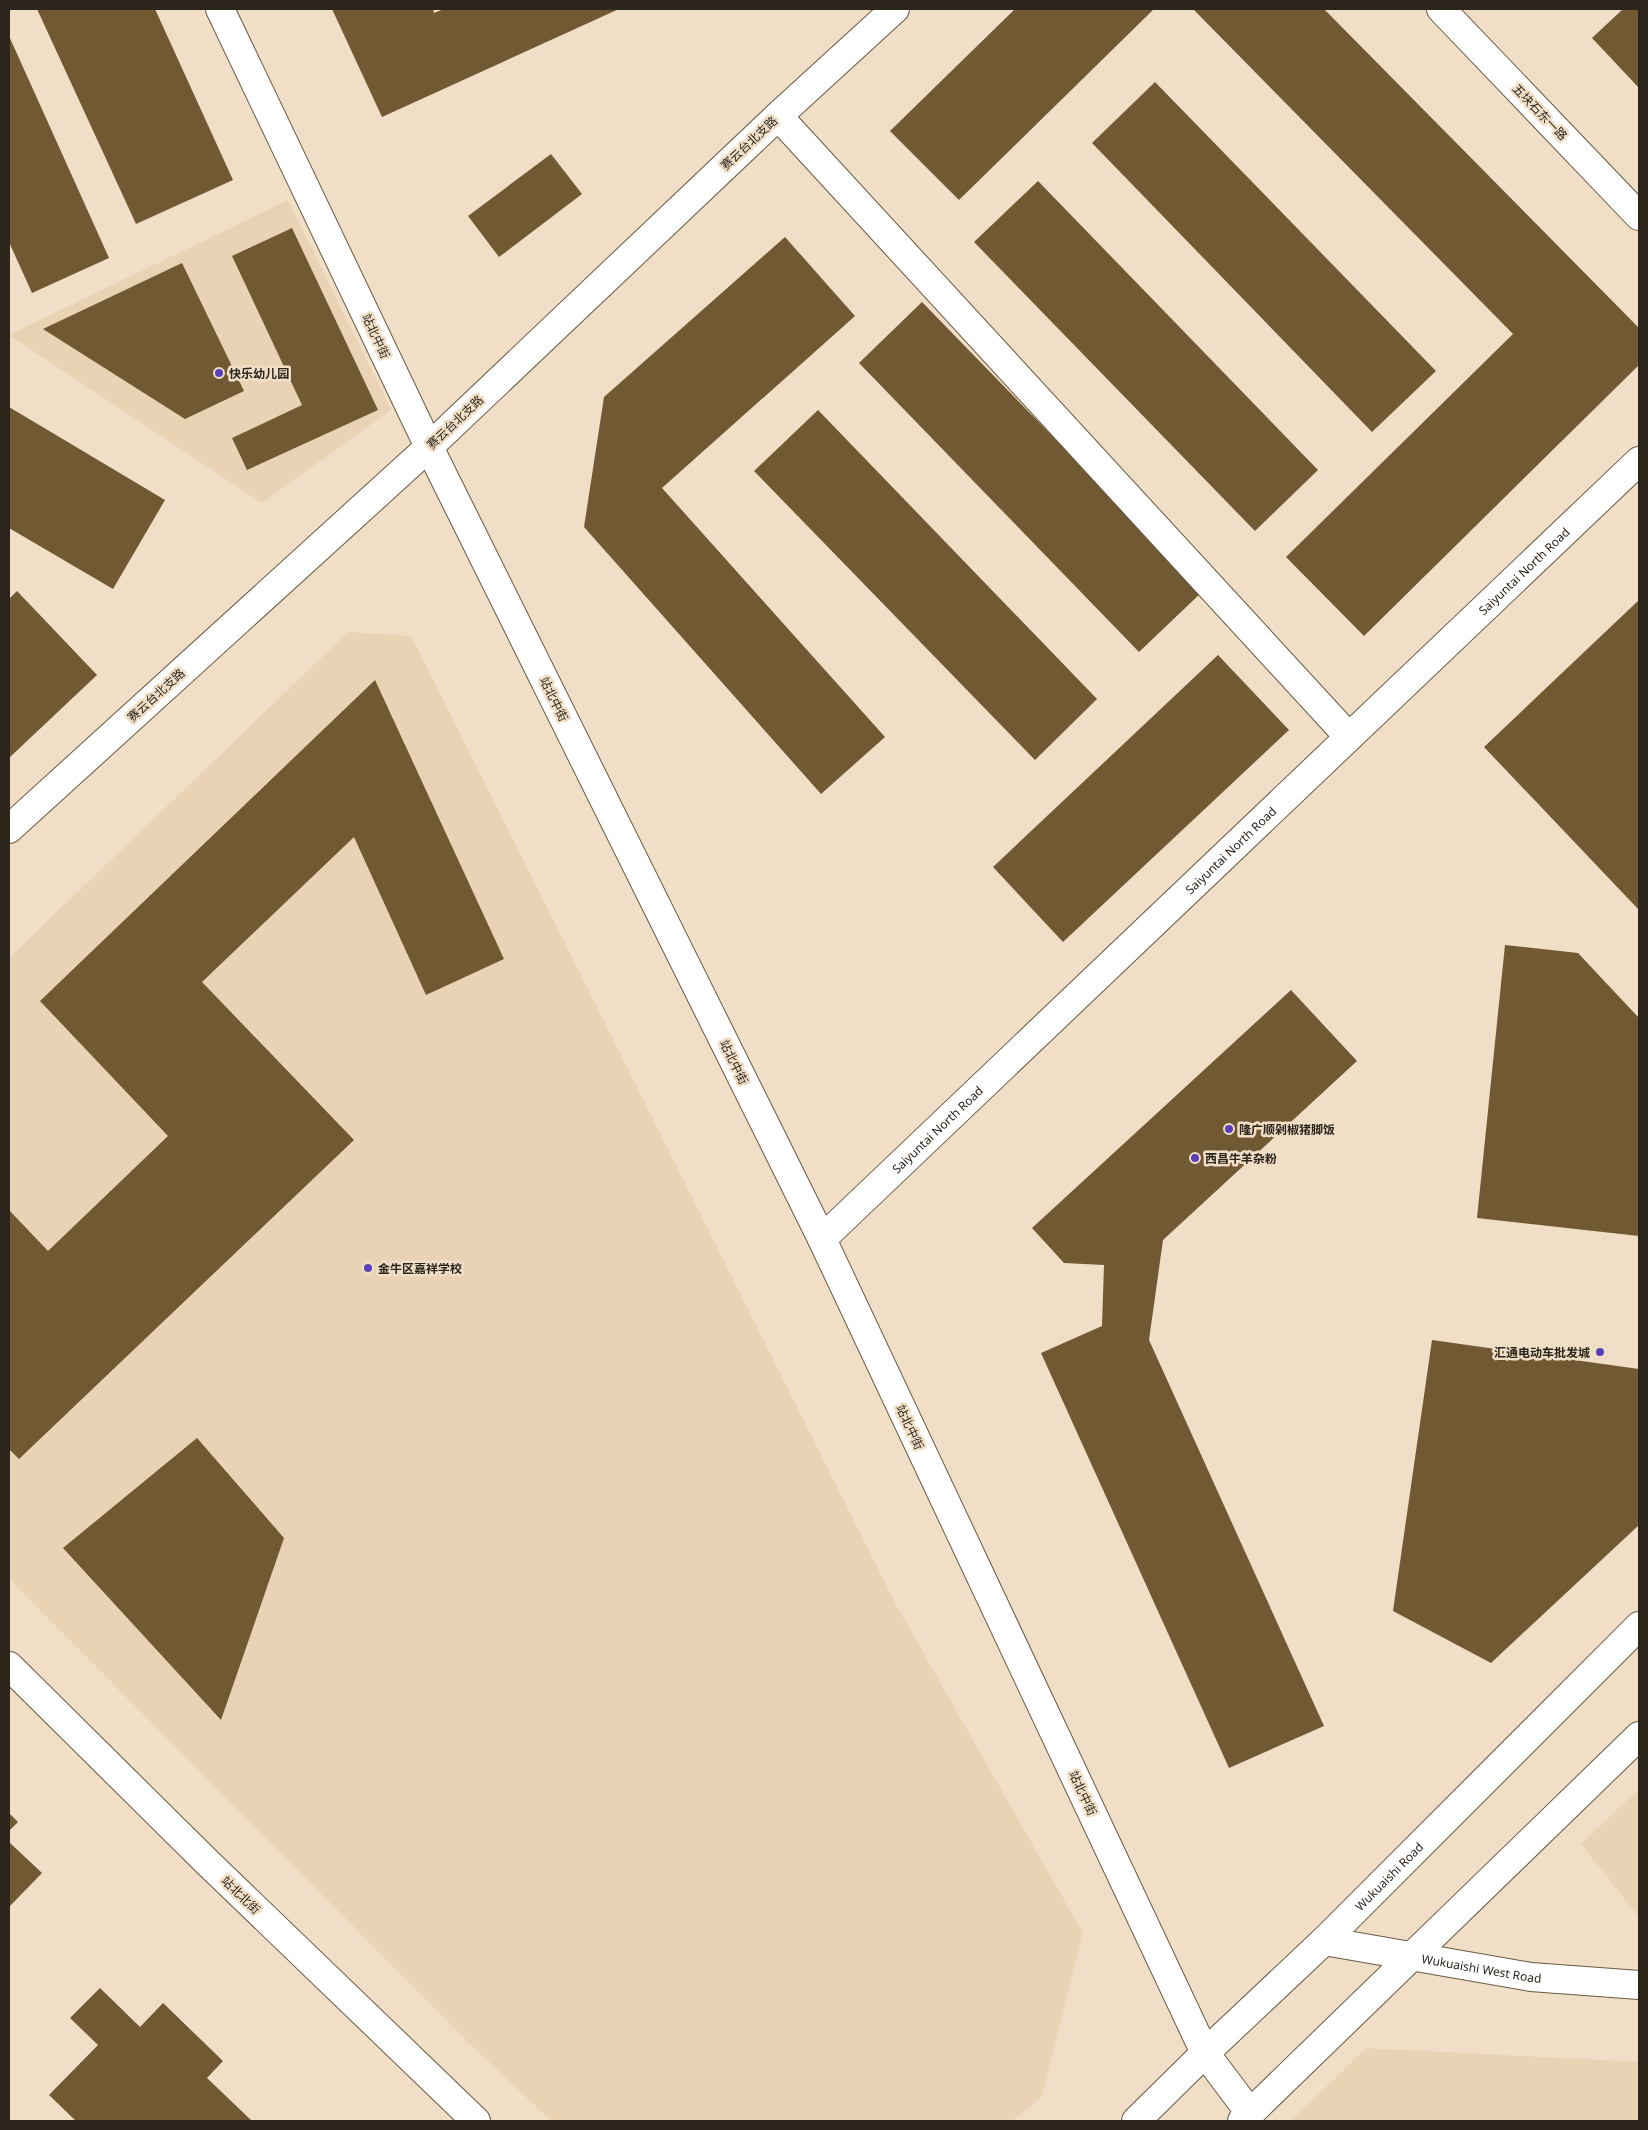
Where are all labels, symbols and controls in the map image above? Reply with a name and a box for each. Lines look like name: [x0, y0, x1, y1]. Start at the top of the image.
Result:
street label: 五块石东一路: [1509, 80, 1571, 144]
street label: 赛云台北支路: [717, 112, 781, 174]
street label: 站北中街: [358, 311, 394, 361]
place label: 快乐幼儿园: [229, 365, 289, 382]
marker: 快乐幼儿园: [213, 367, 225, 379]
street label: 赛云台北支路: [423, 391, 487, 453]
street label: Saiyuntai North Road: [1474, 523, 1573, 618]
street label: 赛云台北支路: [124, 665, 188, 725]
street label: 站北中街: [536, 674, 572, 724]
street label: Saiyuntai North Road: [1181, 803, 1280, 898]
street label: 站北中街: [716, 1037, 752, 1087]
street label: Saiyuntai North Road: [888, 1082, 986, 1177]
place label: 隆广顺剁椒猪脚饭: [1239, 1121, 1335, 1138]
marker: 隆广顺剁椒猪脚饭: [1223, 1123, 1235, 1135]
place label: 西昌牛羊杂粉: [1205, 1150, 1277, 1167]
marker: 西昌牛羊杂粉: [1189, 1152, 1201, 1164]
place label: 金牛区嘉祥学校: [378, 1260, 462, 1277]
marker: 金牛区嘉祥学校: [362, 1262, 374, 1274]
place label: 汇通电动车批发城: [1494, 1344, 1590, 1361]
marker: 汇通电动车批发城: [1594, 1346, 1606, 1358]
street label: 站北中街: [892, 1402, 928, 1452]
street label: 站北中街: [1065, 1768, 1101, 1818]
street label: Wukuaishi Road: [1351, 1838, 1427, 1914]
street label: 站北北街: [218, 1872, 264, 1918]
street label: Wukuaishi West Road: [1420, 1950, 1542, 1986]

